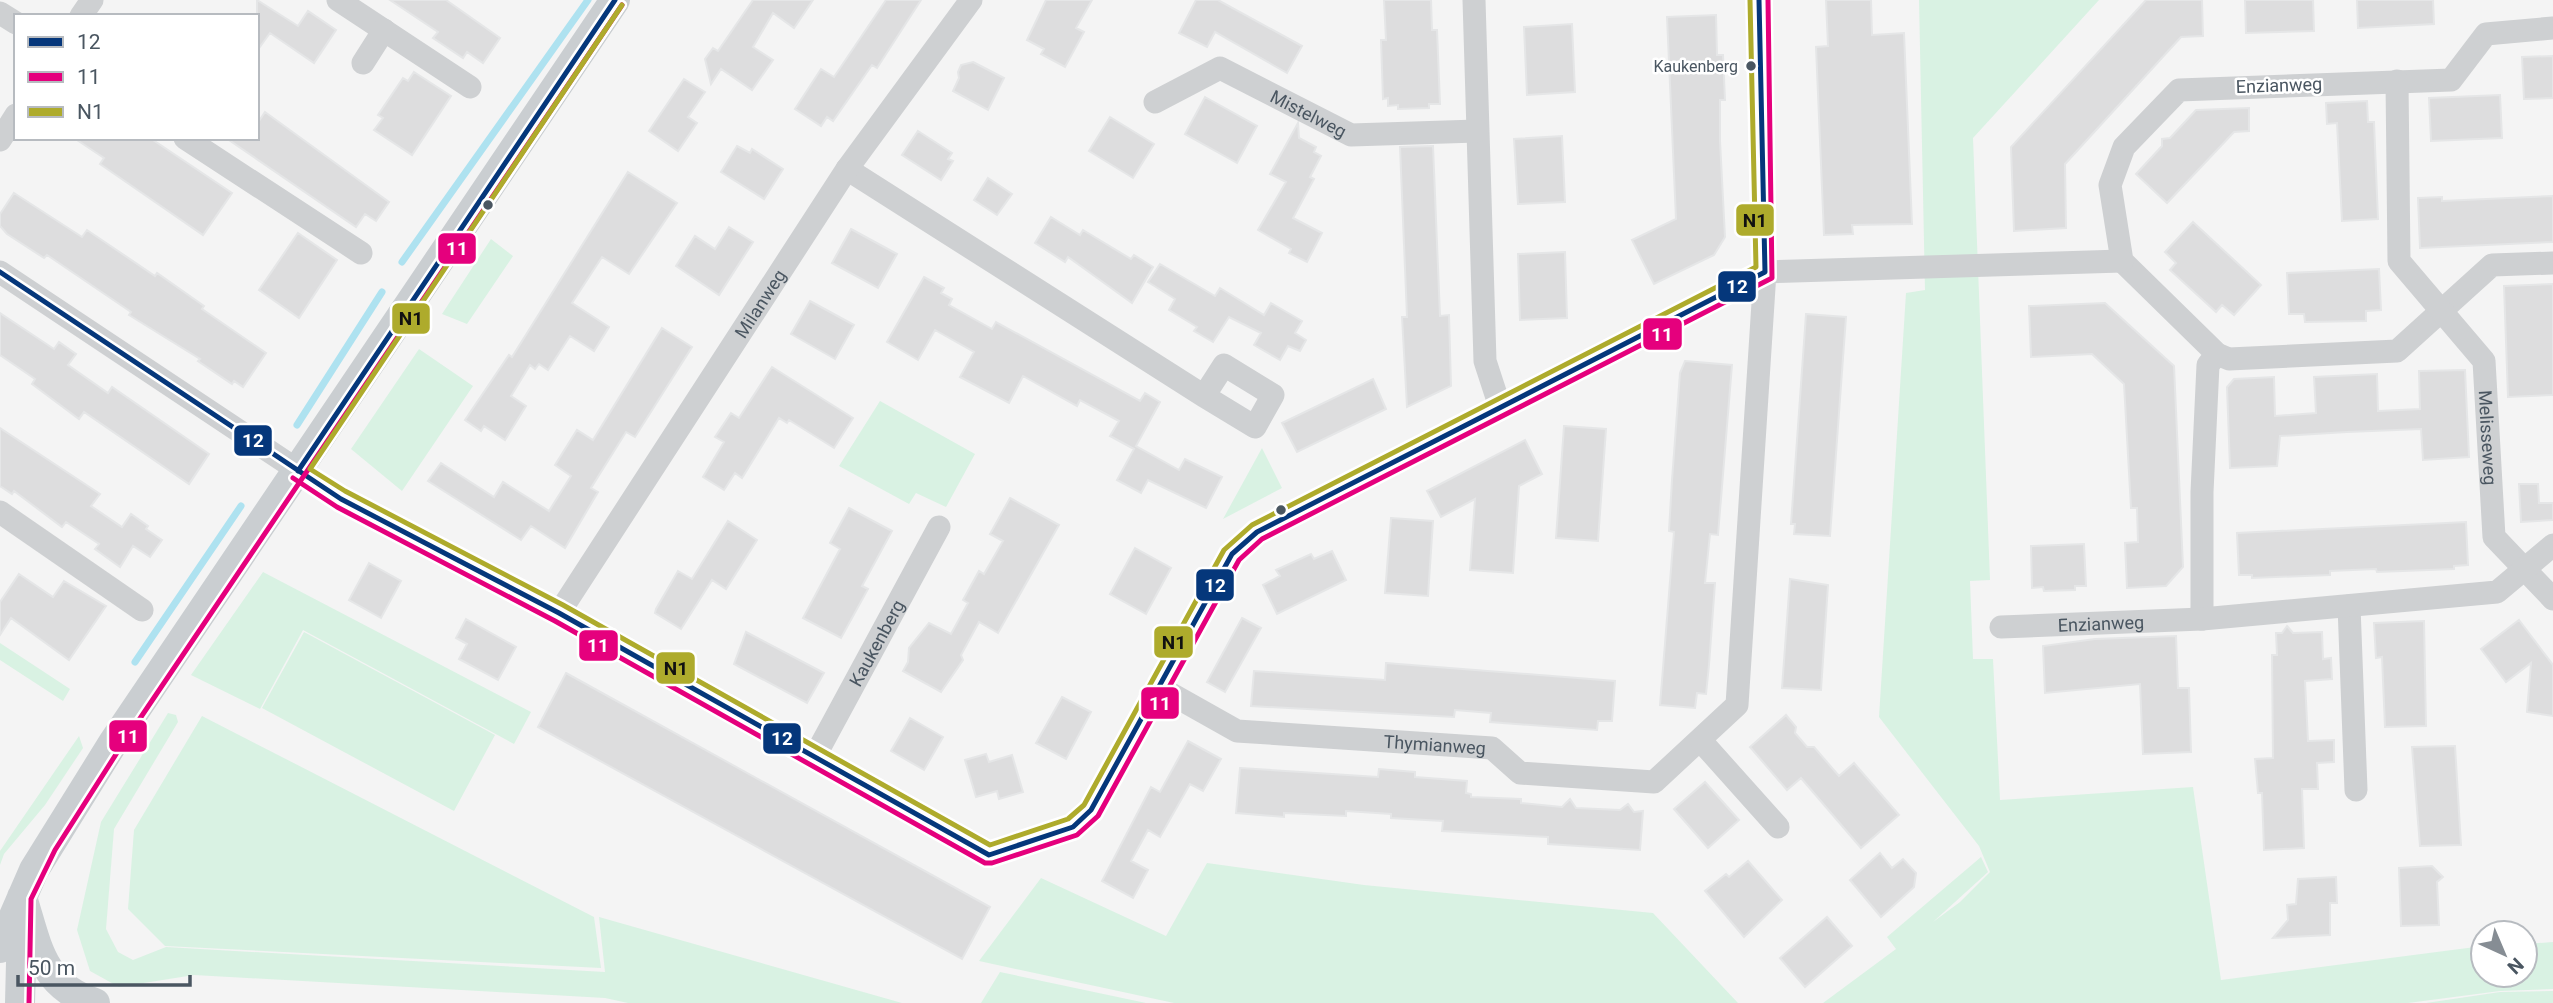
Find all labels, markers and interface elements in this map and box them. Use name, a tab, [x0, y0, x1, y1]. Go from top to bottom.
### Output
legend	[14, 14, 259, 140]
text: 12	[77, 30, 101, 54]
place label: Kaukenberg	[1653, 57, 1738, 76]
marker: Kaukenberg	[1744, 59, 1758, 73]
text: 11	[77, 65, 101, 89]
street label: Enzianweg	[2235, 73, 2323, 97]
street label: Mistelweg	[1267, 85, 1350, 141]
text: N1	[77, 100, 104, 124]
unlabelled marker	[481, 198, 495, 212]
line badge: N1	[1735, 203, 1775, 237]
text: N1	[1743, 209, 1767, 232]
line badge: 11	[437, 232, 477, 265]
text: 11	[446, 237, 468, 260]
street label: Milanweg	[730, 265, 790, 342]
line badge: 12	[1717, 270, 1757, 303]
text: 12	[1726, 275, 1748, 298]
line badge: N1	[391, 302, 431, 335]
text: N1	[399, 307, 423, 330]
line badge: 11	[1642, 317, 1683, 351]
text: 11	[1651, 323, 1673, 346]
street label: Melisseweg	[2475, 389, 2502, 486]
line badge: 12	[233, 424, 273, 457]
text: 12	[242, 429, 264, 452]
unlabelled marker	[1274, 503, 1288, 517]
line badge: 12	[1195, 568, 1235, 602]
text: 12	[1204, 574, 1226, 597]
street label: Kaukenberg	[844, 596, 908, 690]
street label: Enzianweg	[2057, 611, 2145, 635]
line badge: N1	[1153, 625, 1194, 659]
line badge: 11	[578, 629, 619, 662]
text: N1	[1162, 631, 1186, 654]
text: 11	[587, 634, 609, 657]
line badge: N1	[655, 651, 696, 685]
text: N1	[664, 657, 688, 680]
line badge: 11	[1140, 686, 1180, 720]
text: 11	[1149, 692, 1171, 715]
line badge: 11	[108, 719, 148, 753]
line badge: 12	[762, 722, 802, 755]
text: 11	[117, 725, 139, 748]
text: 12	[771, 727, 793, 750]
street label: Thymianweg	[1383, 730, 1487, 758]
north arrow	[2469, 919, 2539, 989]
scale bar	[18, 944, 189, 988]
text: N	[2503, 953, 2528, 979]
text: 50 m	[28, 956, 75, 980]

